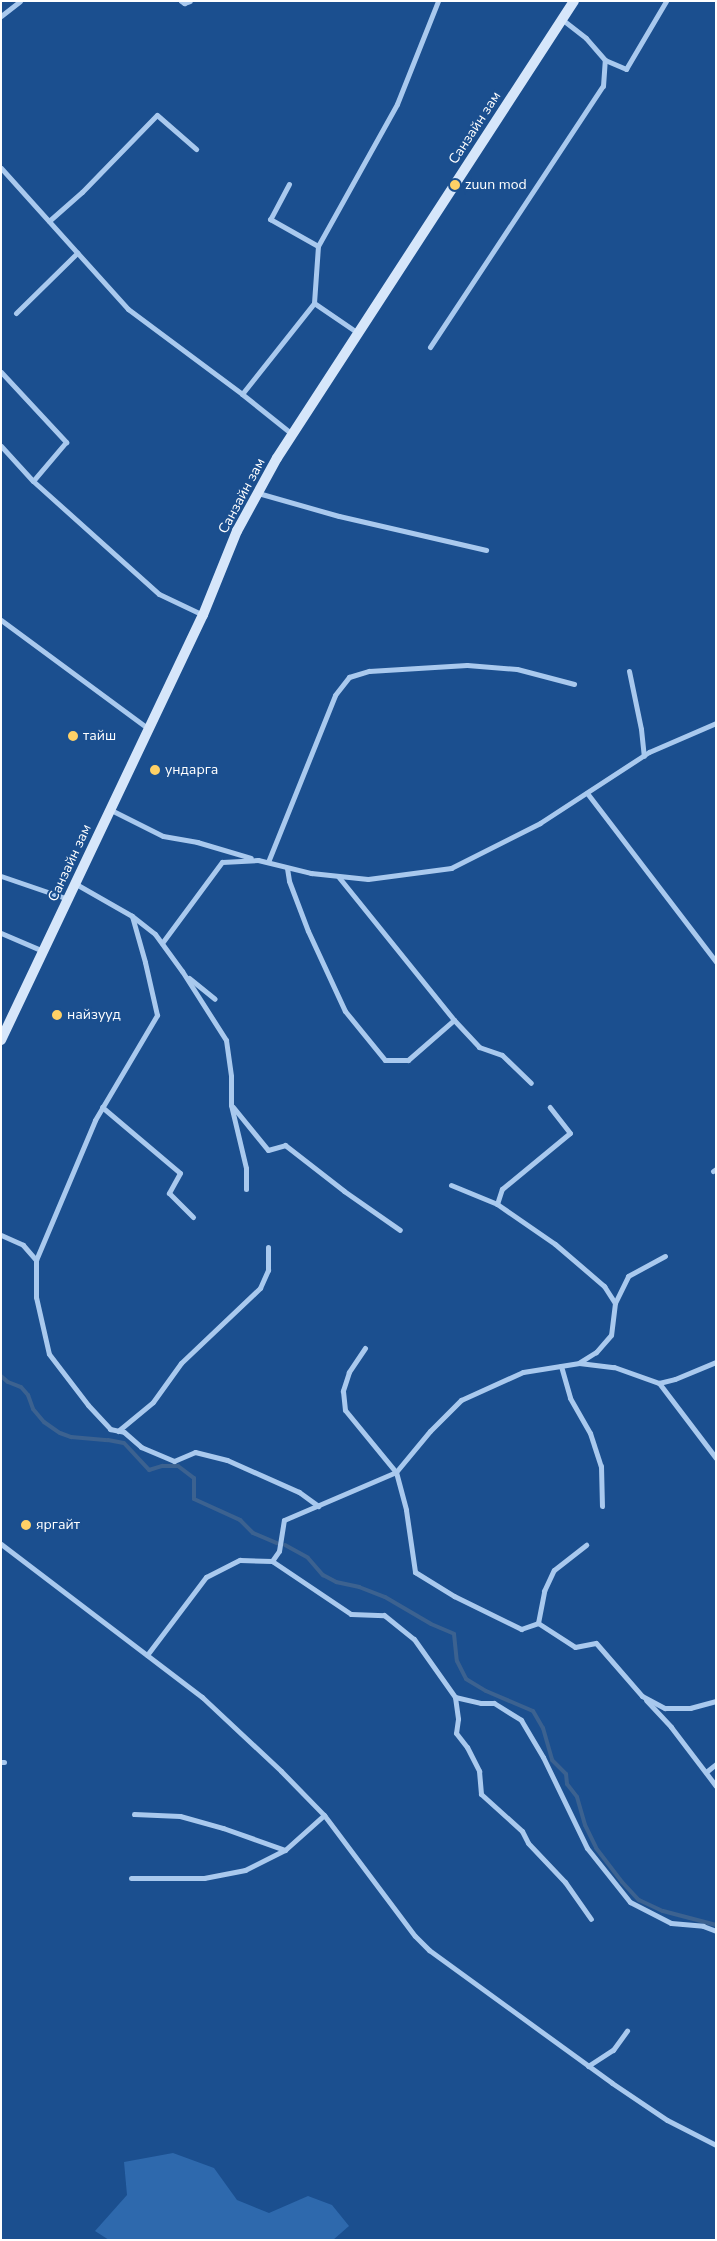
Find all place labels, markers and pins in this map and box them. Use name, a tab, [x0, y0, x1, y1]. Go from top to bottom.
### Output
place label: zuun mod	[465, 177, 527, 193]
marker: zuun mod	[449, 179, 461, 191]
place label: тайш	[83, 728, 116, 744]
marker: тайш	[67, 730, 79, 742]
place label: ундарга	[165, 762, 218, 778]
marker: ундарга	[149, 764, 161, 776]
place label: найзууд	[67, 1007, 121, 1023]
marker: найзууд	[51, 1009, 63, 1021]
place label: яргайт	[36, 1517, 80, 1533]
marker: яргайт	[20, 1519, 32, 1531]

